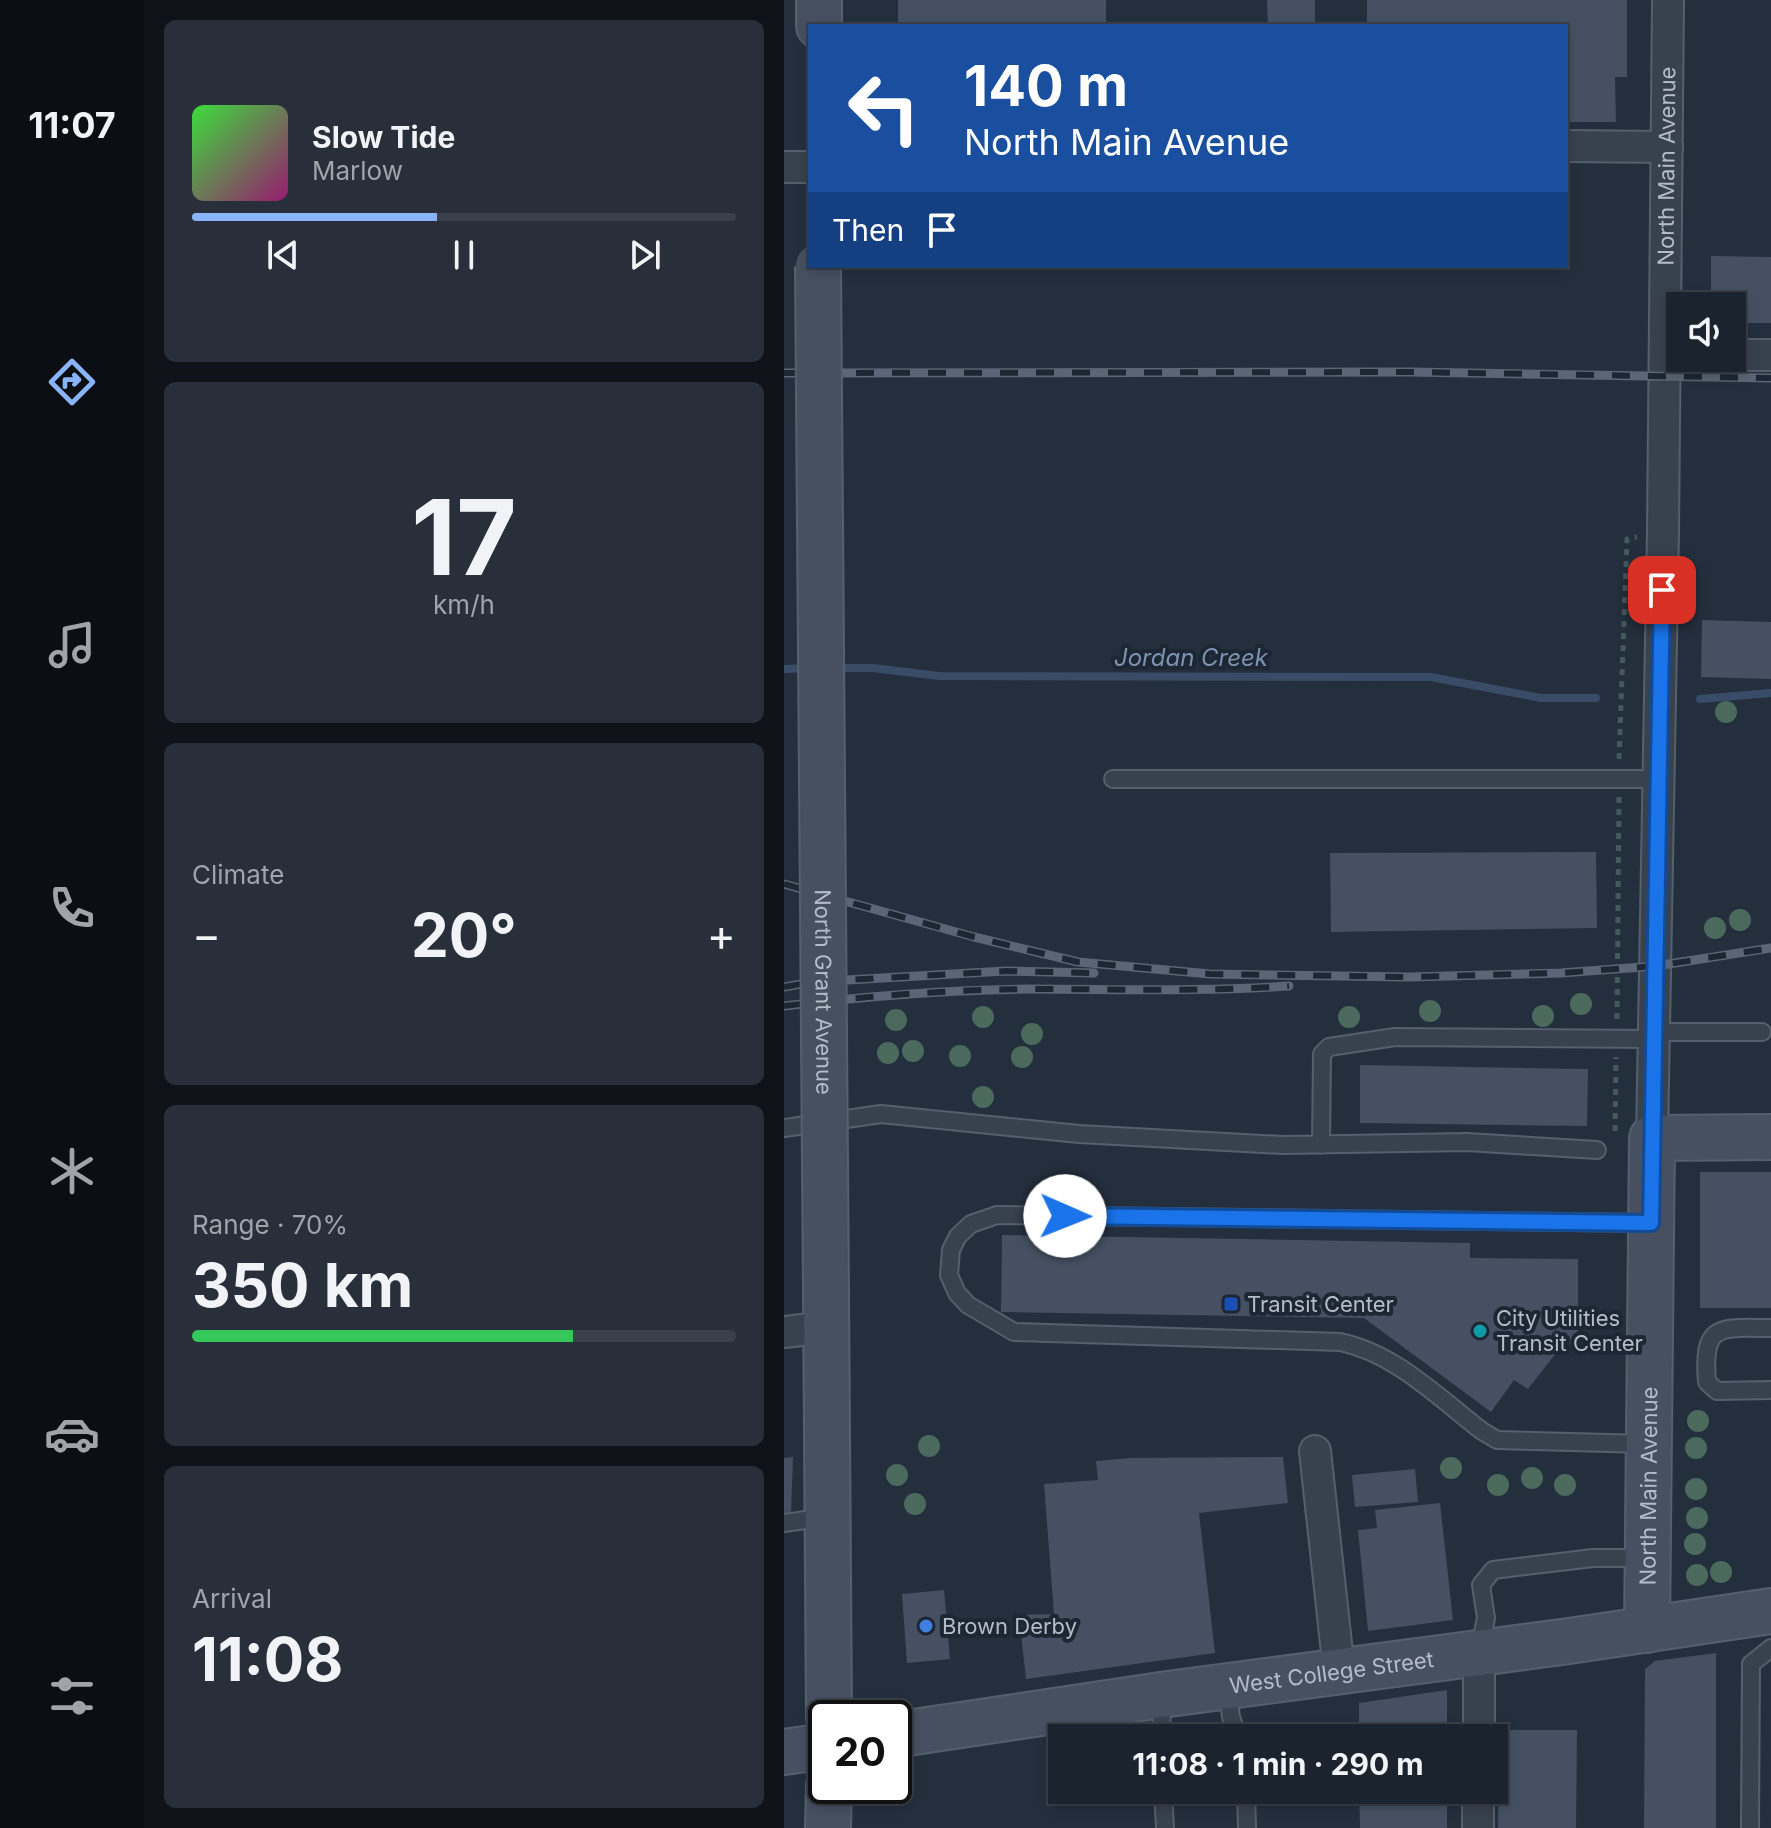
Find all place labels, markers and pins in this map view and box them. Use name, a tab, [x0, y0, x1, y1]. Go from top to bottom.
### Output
pin	[1628, 556, 1696, 624]
place label: Transit Center	[1247, 1291, 1394, 1317]
marker: Transit Center	[1222, 1295, 1240, 1313]
place label: City Utilities Transit Center	[1496, 1305, 1643, 1356]
marker: City Utilities Transit Center	[1471, 1322, 1489, 1340]
place label: Brown Derby	[942, 1613, 1077, 1639]
marker: Brown Derby	[917, 1617, 935, 1635]

